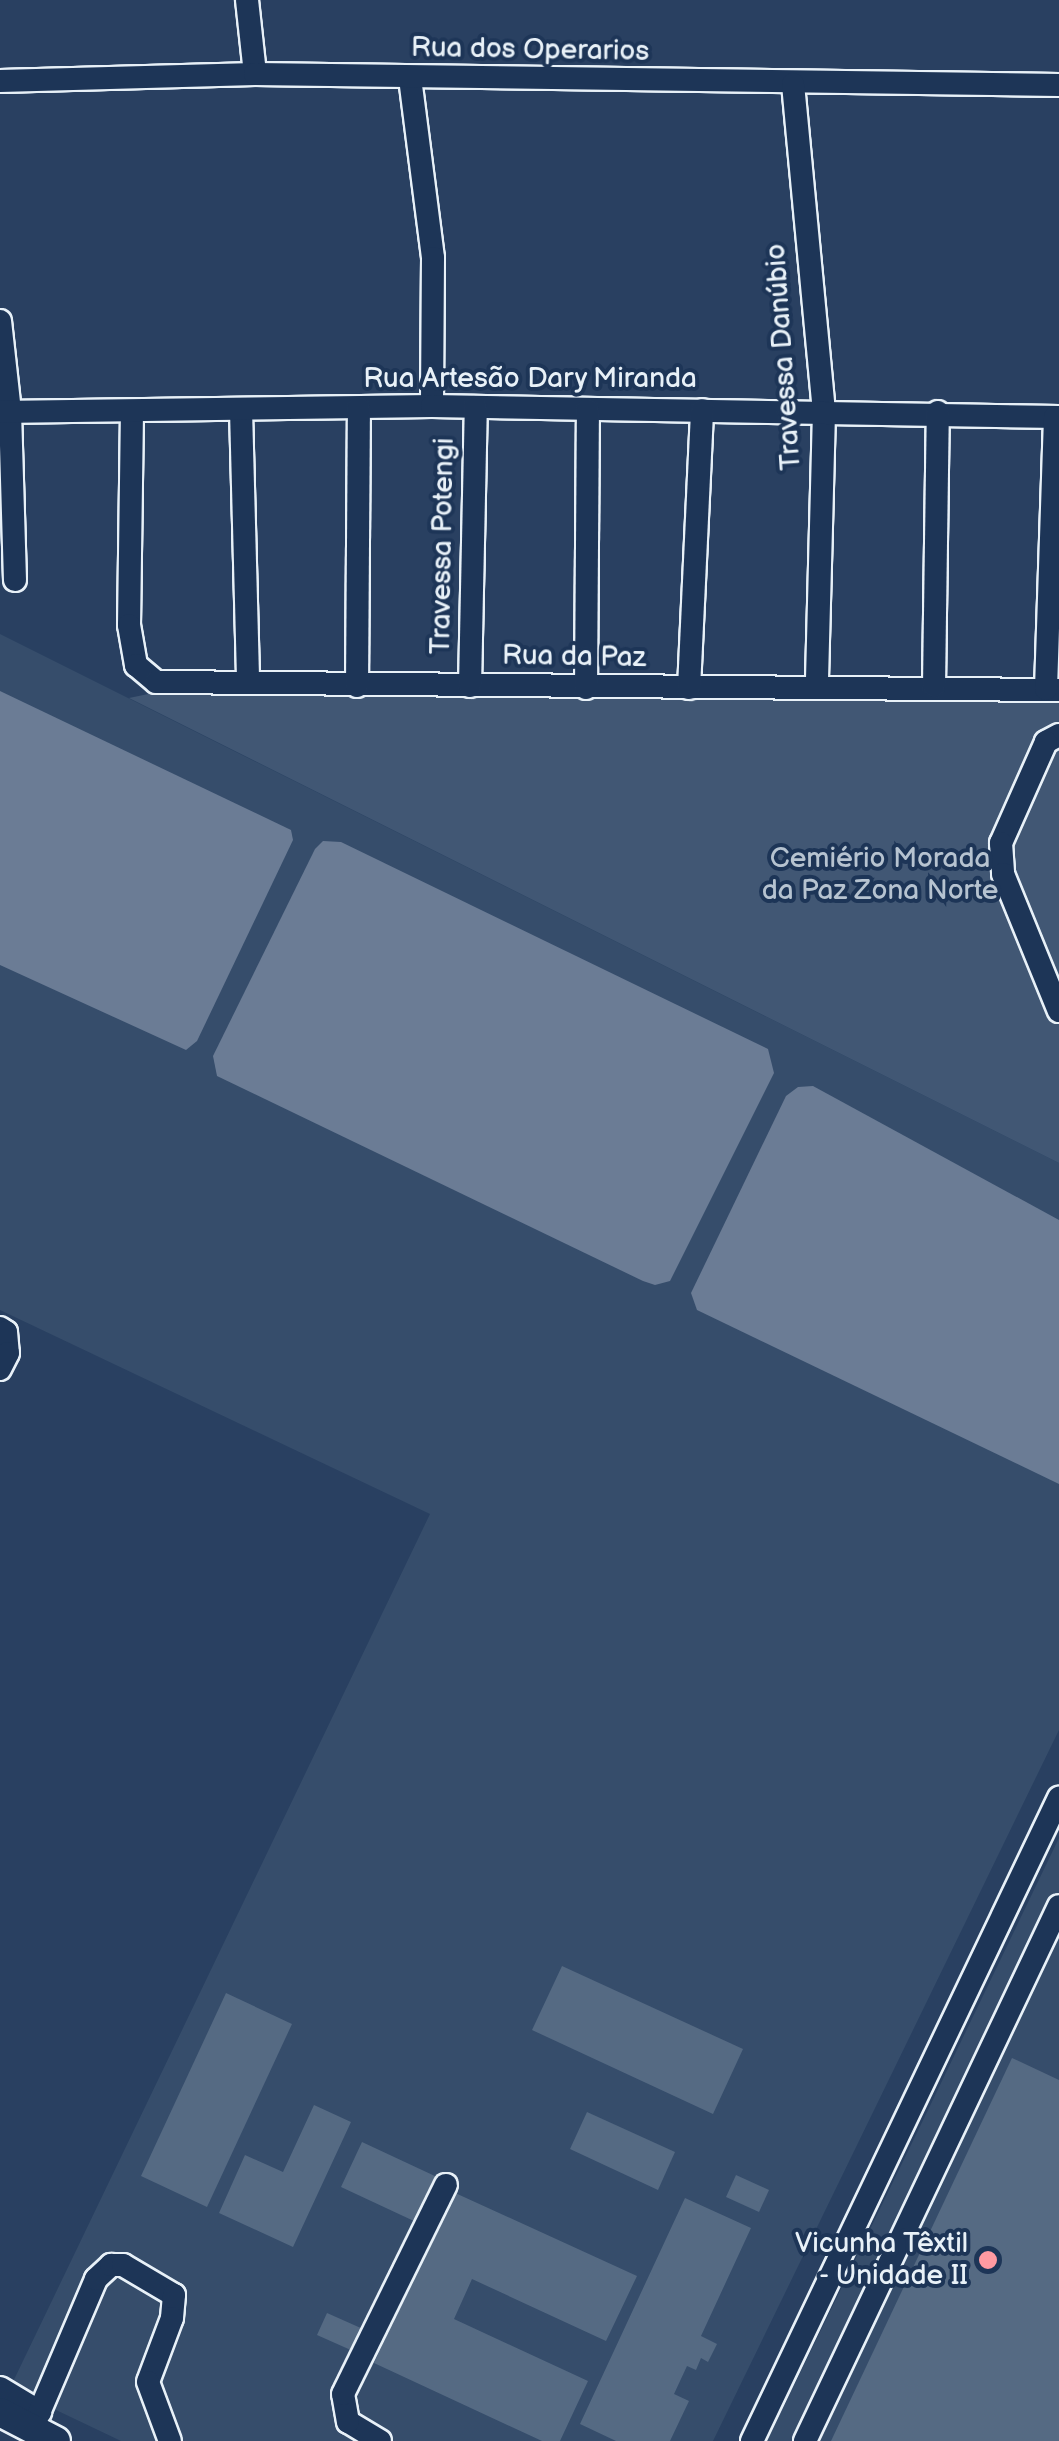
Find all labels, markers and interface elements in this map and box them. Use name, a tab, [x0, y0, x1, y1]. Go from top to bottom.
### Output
street label: Rua dos Operarios	[411, 31, 649, 69]
street label: Travessa Danúbio	[759, 243, 809, 471]
street label: Rua Artesão Dary Miranda	[362, 362, 698, 396]
street label: Travessa Potengi	[424, 437, 462, 655]
street label: Rua da Paz	[502, 639, 646, 675]
park label: Cemiério Morada da Paz Zona Norte	[762, 842, 998, 908]
place label: Vicunha Têxtil - Unidade II	[794, 2227, 968, 2293]
marker: Vicunha Têxtil - Unidade II	[977, 2249, 999, 2271]

